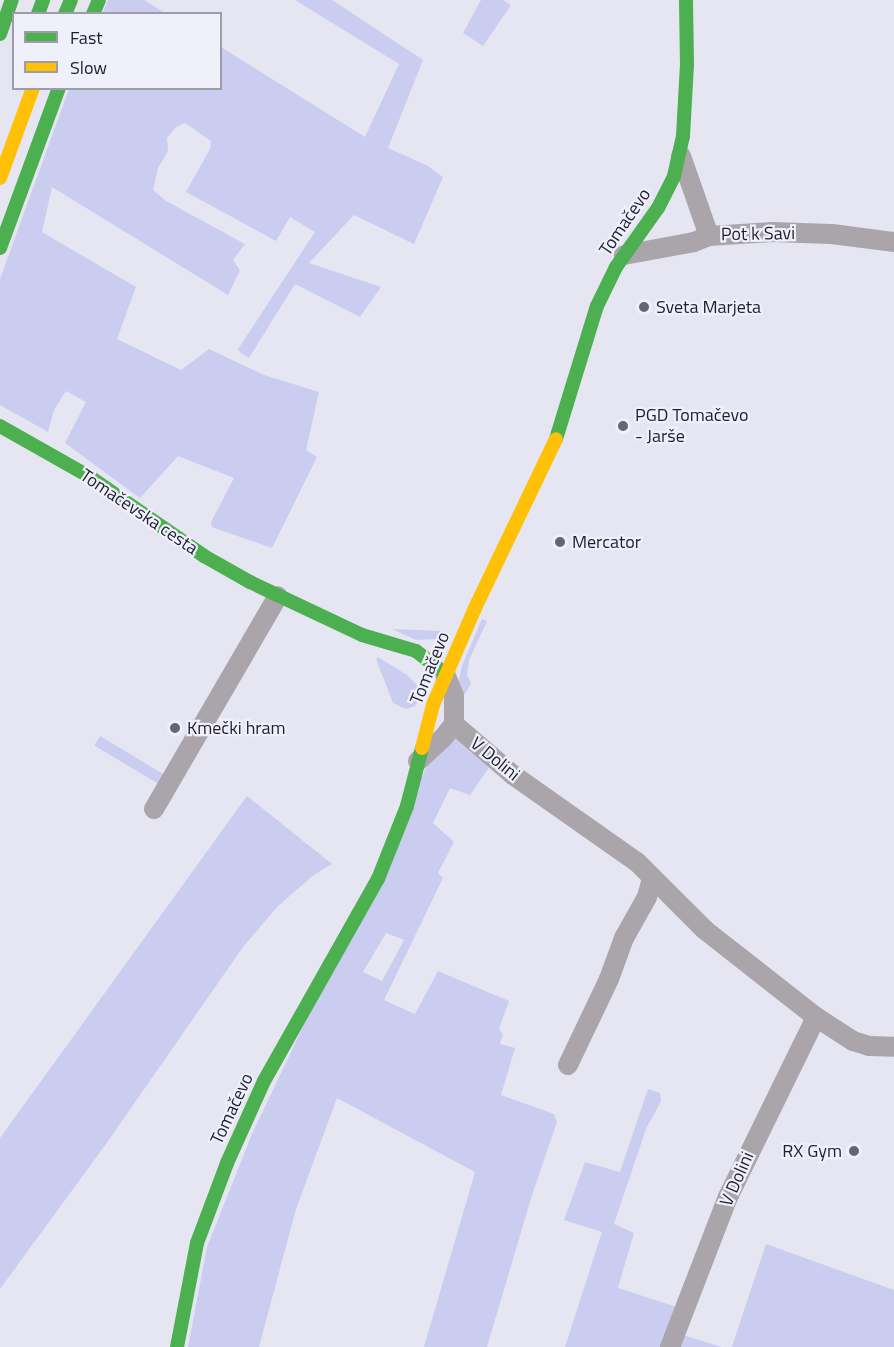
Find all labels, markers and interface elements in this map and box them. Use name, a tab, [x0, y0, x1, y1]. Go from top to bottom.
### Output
legend	[12, 12, 222, 90]
text: Fast	[70, 24, 103, 51]
text: Slow	[70, 54, 107, 81]
street label: Tomačevo	[595, 184, 655, 260]
street label: Pot k Savi	[721, 223, 795, 245]
place label: Sveta Marjeta	[656, 296, 761, 318]
marker: Sveta Marjeta	[637, 300, 651, 314]
place label: PGD Tomačevo - Jarše	[635, 405, 748, 448]
marker: PGD Tomačevo - Jarše	[616, 419, 630, 433]
street label: Tomačevska cesta	[76, 465, 202, 559]
place label: Mercator	[572, 531, 641, 553]
marker: Mercator	[553, 535, 567, 549]
street label: Tomačevo	[406, 629, 454, 707]
place label: Kmečki hram	[187, 717, 286, 739]
marker: Kmečki hram	[168, 721, 182, 735]
street label: V Dolini	[466, 733, 524, 785]
street label: Tomačevo	[206, 1070, 258, 1148]
place label: RX Gym	[782, 1140, 842, 1162]
marker: RX Gym	[847, 1144, 861, 1158]
street label: V Dolini	[715, 1148, 759, 1210]

